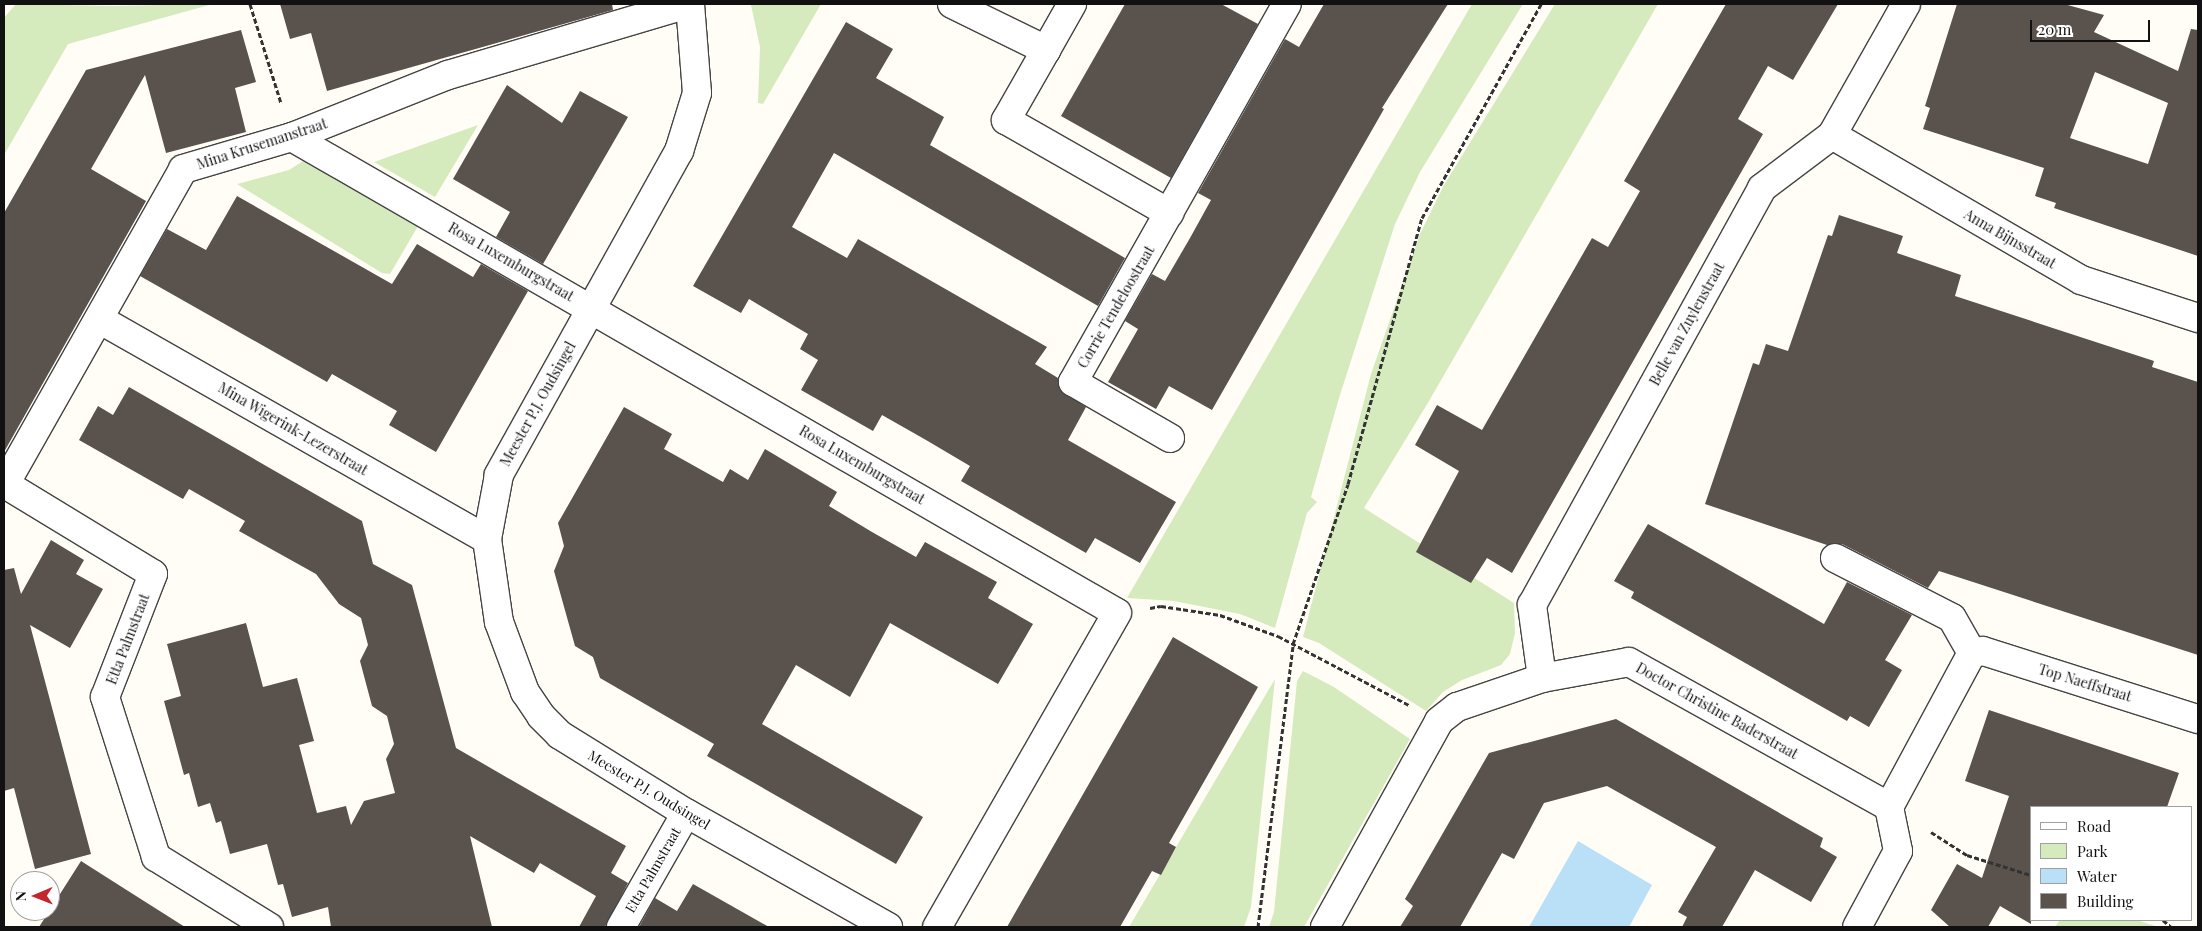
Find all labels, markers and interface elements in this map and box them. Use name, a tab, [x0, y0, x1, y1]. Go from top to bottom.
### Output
scale bar	[2032, 10, 2152, 42]
text: 20 m	[2038, 19, 2071, 39]
street label: Mina Krusemanstraat	[195, 115, 329, 173]
street label: Anna Bijnsstraat	[1961, 206, 2059, 272]
street label: Rosa Luxemburgstraat	[445, 219, 577, 305]
street label: Corrie Tendeloostraat	[1074, 243, 1158, 371]
street label: Belle van Zuylenstraat	[1646, 259, 1728, 389]
street label: Meester P.J. Oudsingel	[497, 339, 579, 469]
street label: Mina Wigerink-Lezerstraat	[215, 379, 371, 479]
street label: Rosa Luxemburgstraat	[796, 422, 928, 508]
street label: Etta Palmstraat	[103, 591, 153, 687]
street label: Doctor Christine Baderstraat	[1633, 659, 1801, 763]
street label: Top Naeffstraat	[2036, 661, 2134, 705]
street label: Meester P.J. Oudsingel	[585, 747, 713, 833]
legend	[2030, 806, 2192, 921]
text: Road	[2077, 816, 2111, 836]
street label: Etta Palmstraat	[622, 824, 684, 916]
text: Park	[2077, 841, 2108, 861]
text: Water	[2077, 866, 2117, 886]
north arrow	[10, 871, 60, 921]
text: N	[11, 891, 30, 901]
text: Building	[2077, 891, 2133, 911]

